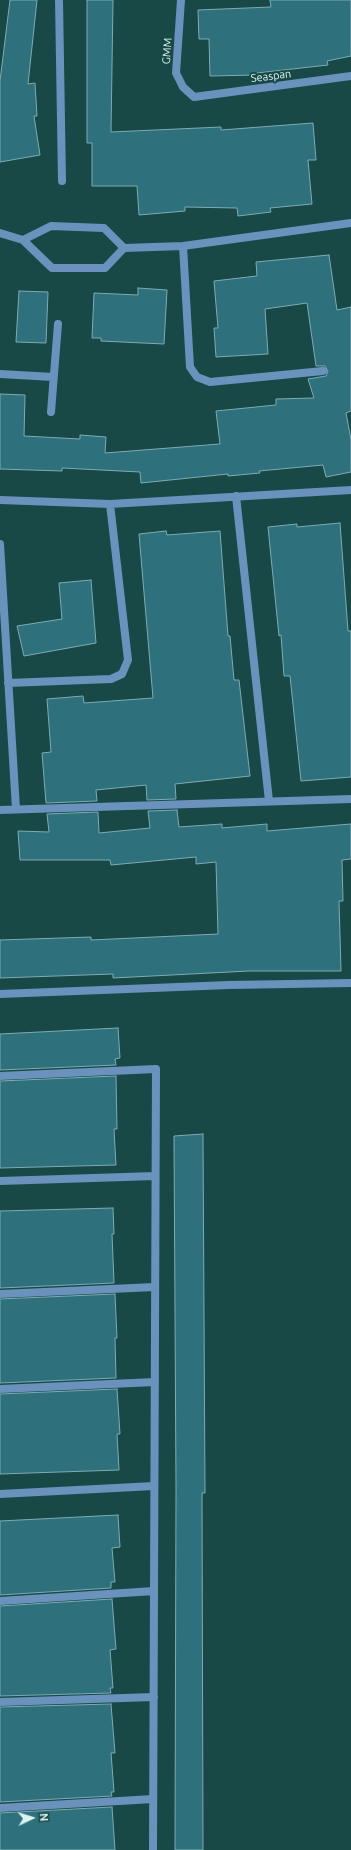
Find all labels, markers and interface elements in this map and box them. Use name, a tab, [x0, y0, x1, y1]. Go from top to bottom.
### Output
street label: GMM	[159, 37, 175, 65]
street label: Seaspan	[250, 67, 292, 85]
north arrow	[12, 1798, 52, 1838]
text: N	[38, 1813, 50, 1822]

